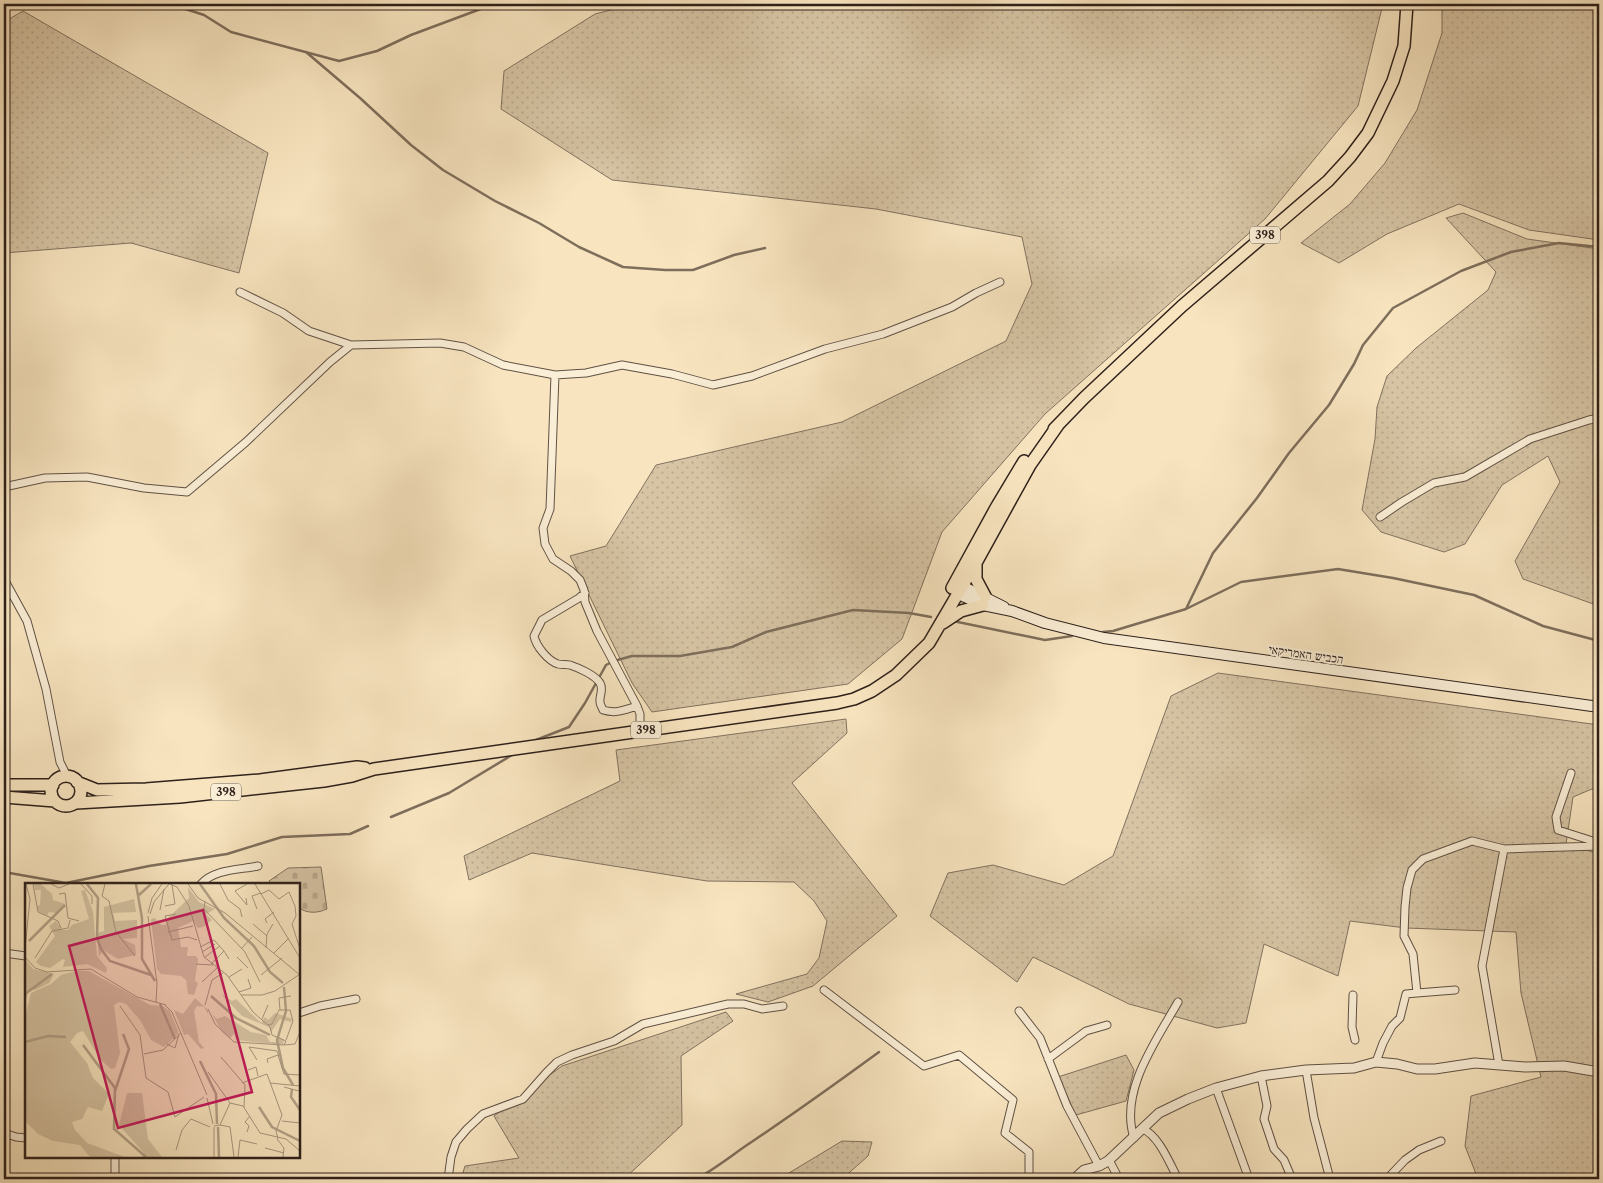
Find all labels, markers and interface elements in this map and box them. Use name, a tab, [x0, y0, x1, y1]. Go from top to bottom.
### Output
road number: 398	[1250, 226, 1280, 244]
street label: הכביש האמריקאי	[1268, 641, 1344, 667]
road number: 398	[631, 722, 661, 738]
road number: 398	[211, 784, 241, 800]
inset map	[25, 883, 300, 1158]

